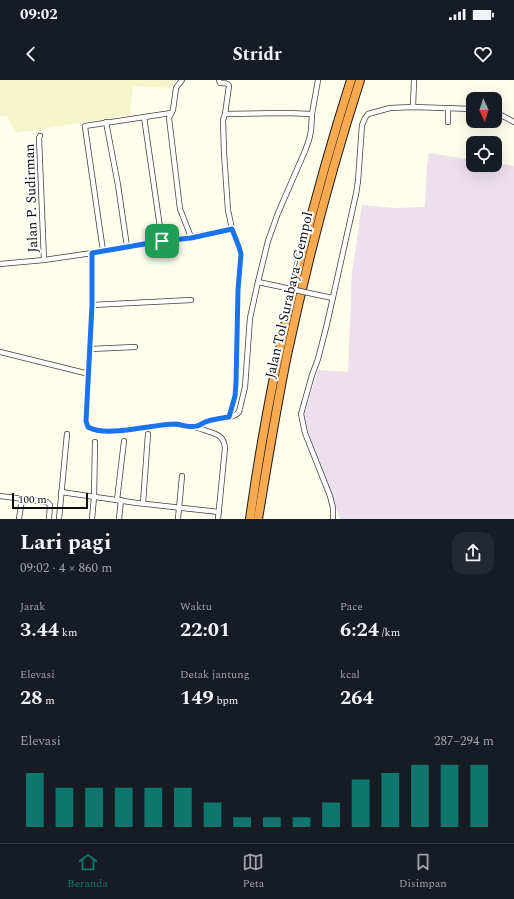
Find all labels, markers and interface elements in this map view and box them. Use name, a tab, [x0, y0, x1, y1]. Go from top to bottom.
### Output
text: 09:02	[20, 3, 58, 26]
text: Stridr	[232, 41, 282, 68]
icon: back	[20, 43, 42, 65]
icon: heart	[472, 43, 494, 65]
north arrow	[466, 92, 502, 128]
map controls	[466, 92, 502, 172]
button: locate	[466, 136, 502, 172]
street label: Jalan P. Sudirman	[19, 143, 43, 253]
street label: Jalan Tol Surabaya–Gempol	[260, 210, 318, 380]
pin	[145, 224, 179, 258]
icon: arrive	[151, 230, 173, 252]
scale bar	[12, 491, 88, 510]
text: 100 m	[18, 491, 47, 508]
text: Lari pagi	[20, 526, 111, 559]
button: share	[452, 532, 494, 574]
text: 09:02 · 4 × 860 m	[20, 558, 112, 578]
text: Jarak	[20, 598, 45, 615]
text: Waktu	[180, 598, 212, 615]
text: Pace	[340, 598, 363, 615]
text: 3.44	[20, 615, 59, 645]
text: 22:01	[180, 615, 230, 645]
text: 6:24	[340, 615, 379, 645]
text: km	[59, 624, 77, 641]
text: /km	[379, 624, 400, 641]
text: Elevasi	[20, 666, 55, 683]
text: Detak jantung	[180, 666, 250, 683]
text: kcal	[340, 666, 360, 683]
text: 28	[20, 683, 42, 713]
text: 149	[180, 683, 214, 713]
text: 264	[340, 683, 374, 713]
text: m	[42, 692, 55, 709]
text: bpm	[214, 692, 238, 709]
text: Elevasi	[20, 731, 61, 751]
text: 287–294 m	[434, 731, 494, 751]
tab: Beranda	[67, 851, 108, 892]
tab: Peta	[242, 851, 264, 892]
tab: Disimpan	[399, 851, 447, 892]

